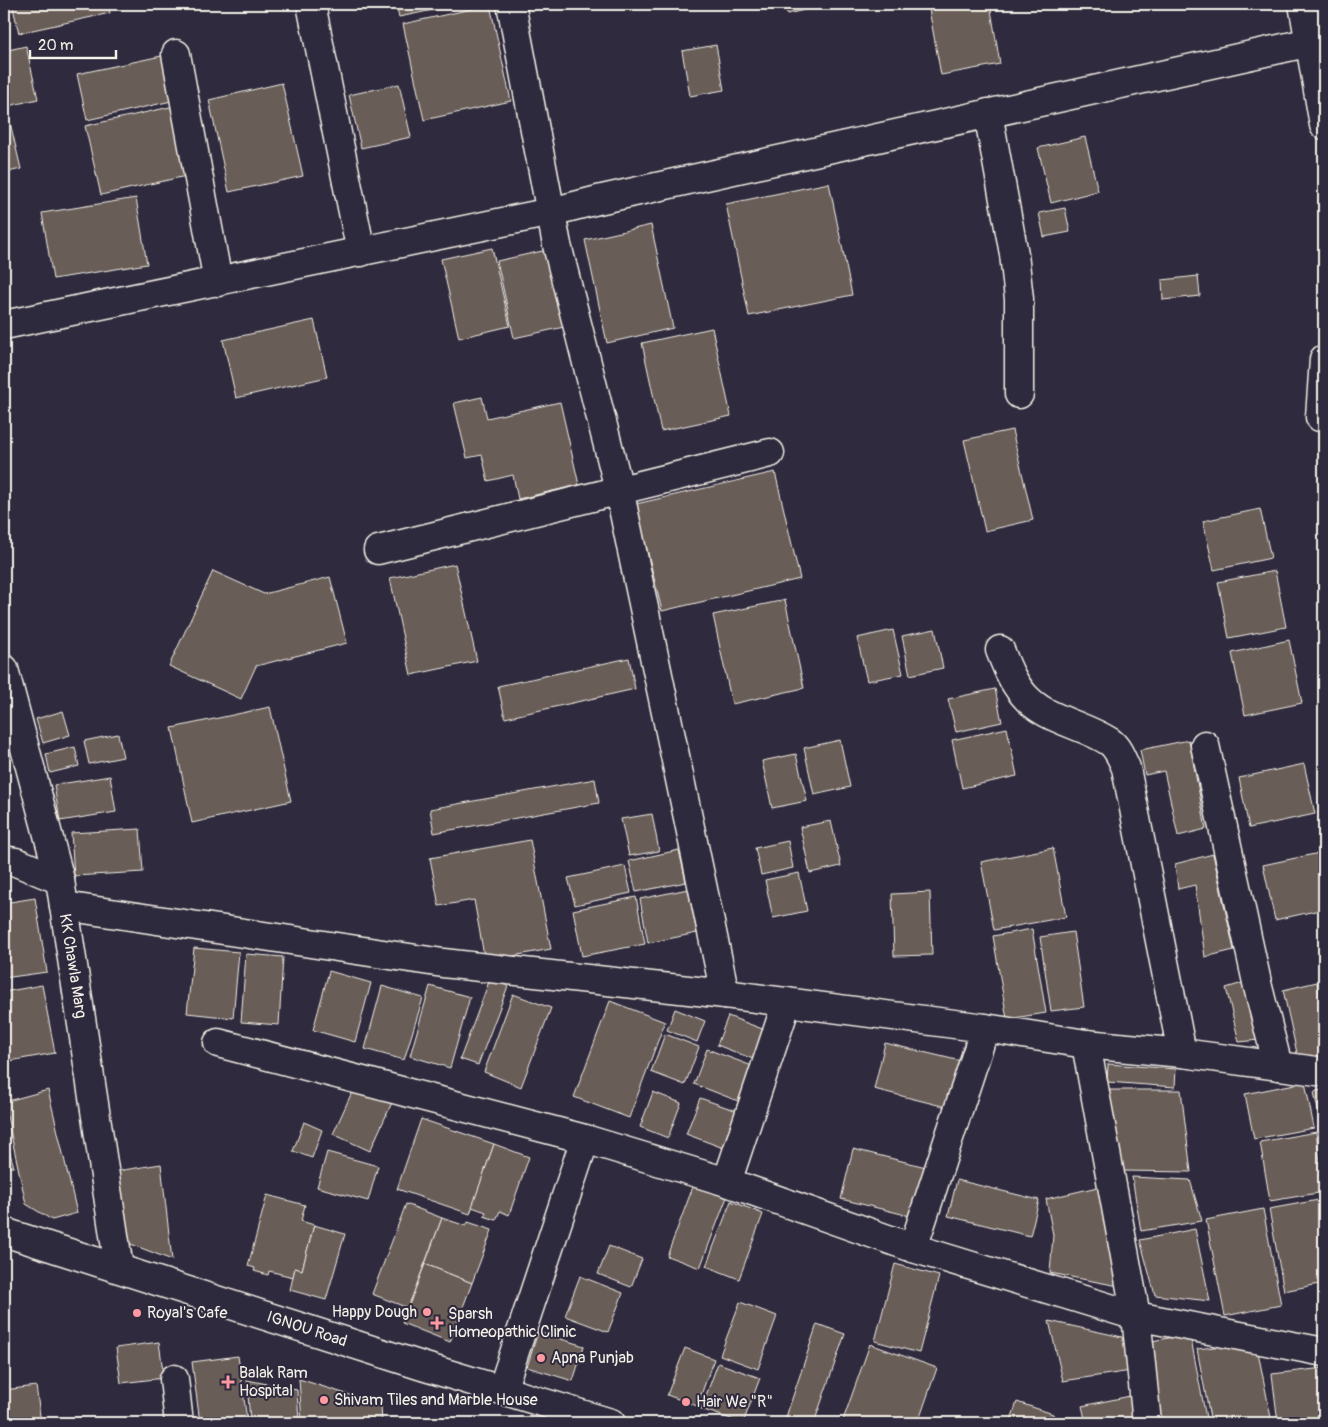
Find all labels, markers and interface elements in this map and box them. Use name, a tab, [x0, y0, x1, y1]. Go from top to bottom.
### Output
scale bar	[30, 28, 116, 60]
text: 20 m	[38, 36, 73, 55]
street label: KK Chawla Marg	[55, 912, 91, 1020]
place label: Happy Dough	[332, 1302, 417, 1322]
place label: Royal's Cafe	[147, 1303, 228, 1323]
place label: Sparsh Homeopathic Clinic	[448, 1304, 577, 1342]
marker: Happy Dough	[421, 1306, 433, 1318]
marker: Royal's Cafe	[131, 1307, 143, 1319]
street label: IGNOU Road	[264, 1307, 350, 1351]
marker: Sparsh Homeopathic Clinic	[430, 1316, 444, 1330]
place label: Apna Punjab	[551, 1348, 634, 1368]
marker: Apna Punjab	[535, 1352, 547, 1364]
place label: Balak Ram Hospital	[239, 1363, 308, 1401]
marker: Balak Ram Hospital	[221, 1375, 235, 1389]
place label: Shivam Tiles and Marble House	[334, 1390, 538, 1410]
place label: Hair We "R"	[696, 1392, 773, 1412]
marker: Shivam Tiles and Marble House	[318, 1394, 330, 1406]
marker: Hair We "R"	[680, 1396, 692, 1408]

